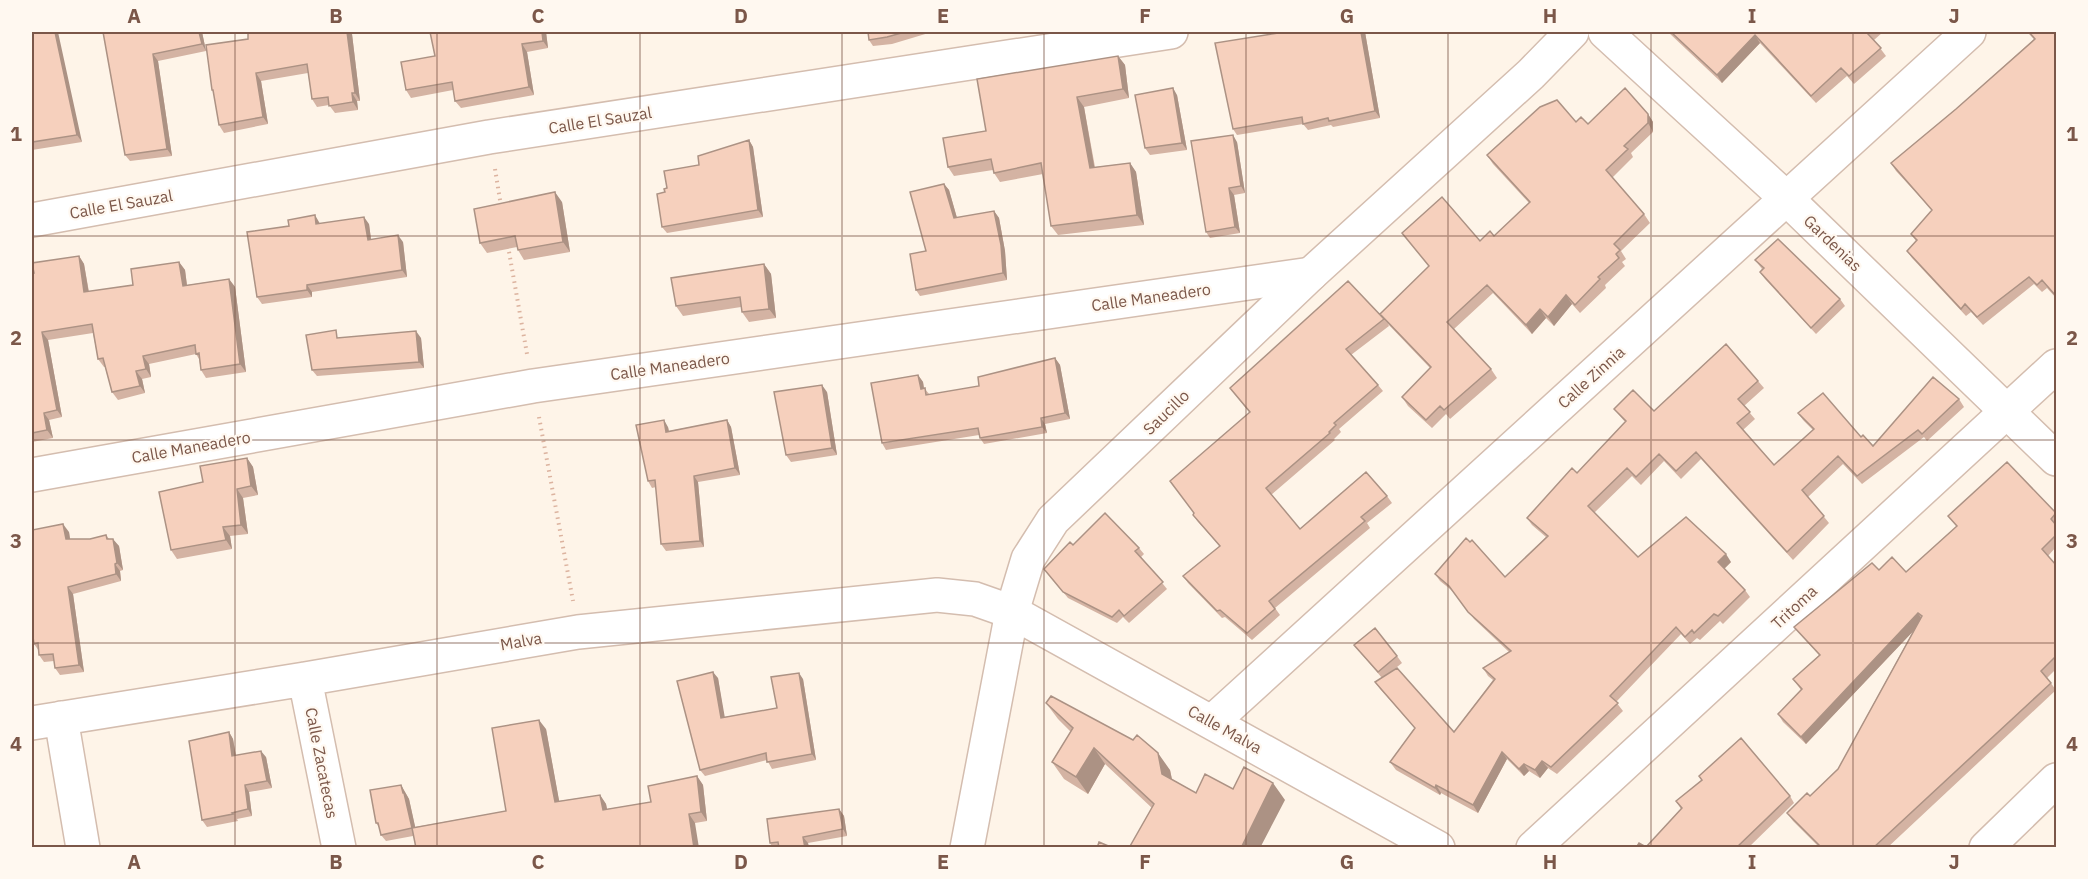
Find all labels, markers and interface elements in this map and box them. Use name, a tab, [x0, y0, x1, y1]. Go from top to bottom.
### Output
text: A	[127, 2, 141, 29]
text: B	[329, 2, 343, 29]
text: C	[531, 2, 545, 29]
text: D	[734, 2, 748, 29]
text: E	[937, 2, 949, 29]
text: F	[1139, 2, 1151, 29]
text: G	[1340, 2, 1354, 29]
text: H	[1543, 2, 1557, 29]
text: I	[1748, 2, 1756, 29]
text: J	[1948, 2, 1960, 29]
street label: Calle El Sauzal	[547, 102, 653, 138]
text: 1	[10, 120, 22, 147]
text: 1	[2066, 120, 2078, 147]
street label: Calle El Sauzal	[68, 185, 174, 223]
street label: Gardenias	[1800, 210, 1866, 276]
street label: Calle Maneadero	[1090, 279, 1212, 315]
text: 2	[10, 324, 22, 351]
text: 2	[2066, 324, 2078, 351]
street label: Calle Zinnia	[1553, 341, 1629, 412]
street label: Calle Maneadero	[609, 348, 731, 384]
street label: Saucillo	[1139, 385, 1193, 439]
street label: Calle Maneadero	[130, 427, 252, 467]
text: 3	[10, 527, 22, 554]
text: 3	[2066, 527, 2078, 554]
street label: Tritoma	[1767, 581, 1821, 633]
street label: Malva	[499, 627, 544, 654]
street label: Calle Malva	[1184, 700, 1266, 758]
street label: Calle Zacatecas	[301, 706, 343, 820]
text: 4	[10, 730, 22, 757]
text: 4	[2066, 730, 2078, 757]
text: A	[127, 848, 141, 875]
text: B	[329, 848, 343, 875]
text: C	[531, 848, 545, 875]
text: D	[734, 848, 748, 875]
text: E	[937, 848, 949, 875]
text: F	[1139, 848, 1151, 875]
text: G	[1340, 848, 1354, 875]
text: H	[1543, 848, 1557, 875]
text: I	[1748, 848, 1756, 875]
text: J	[1948, 848, 1960, 875]

